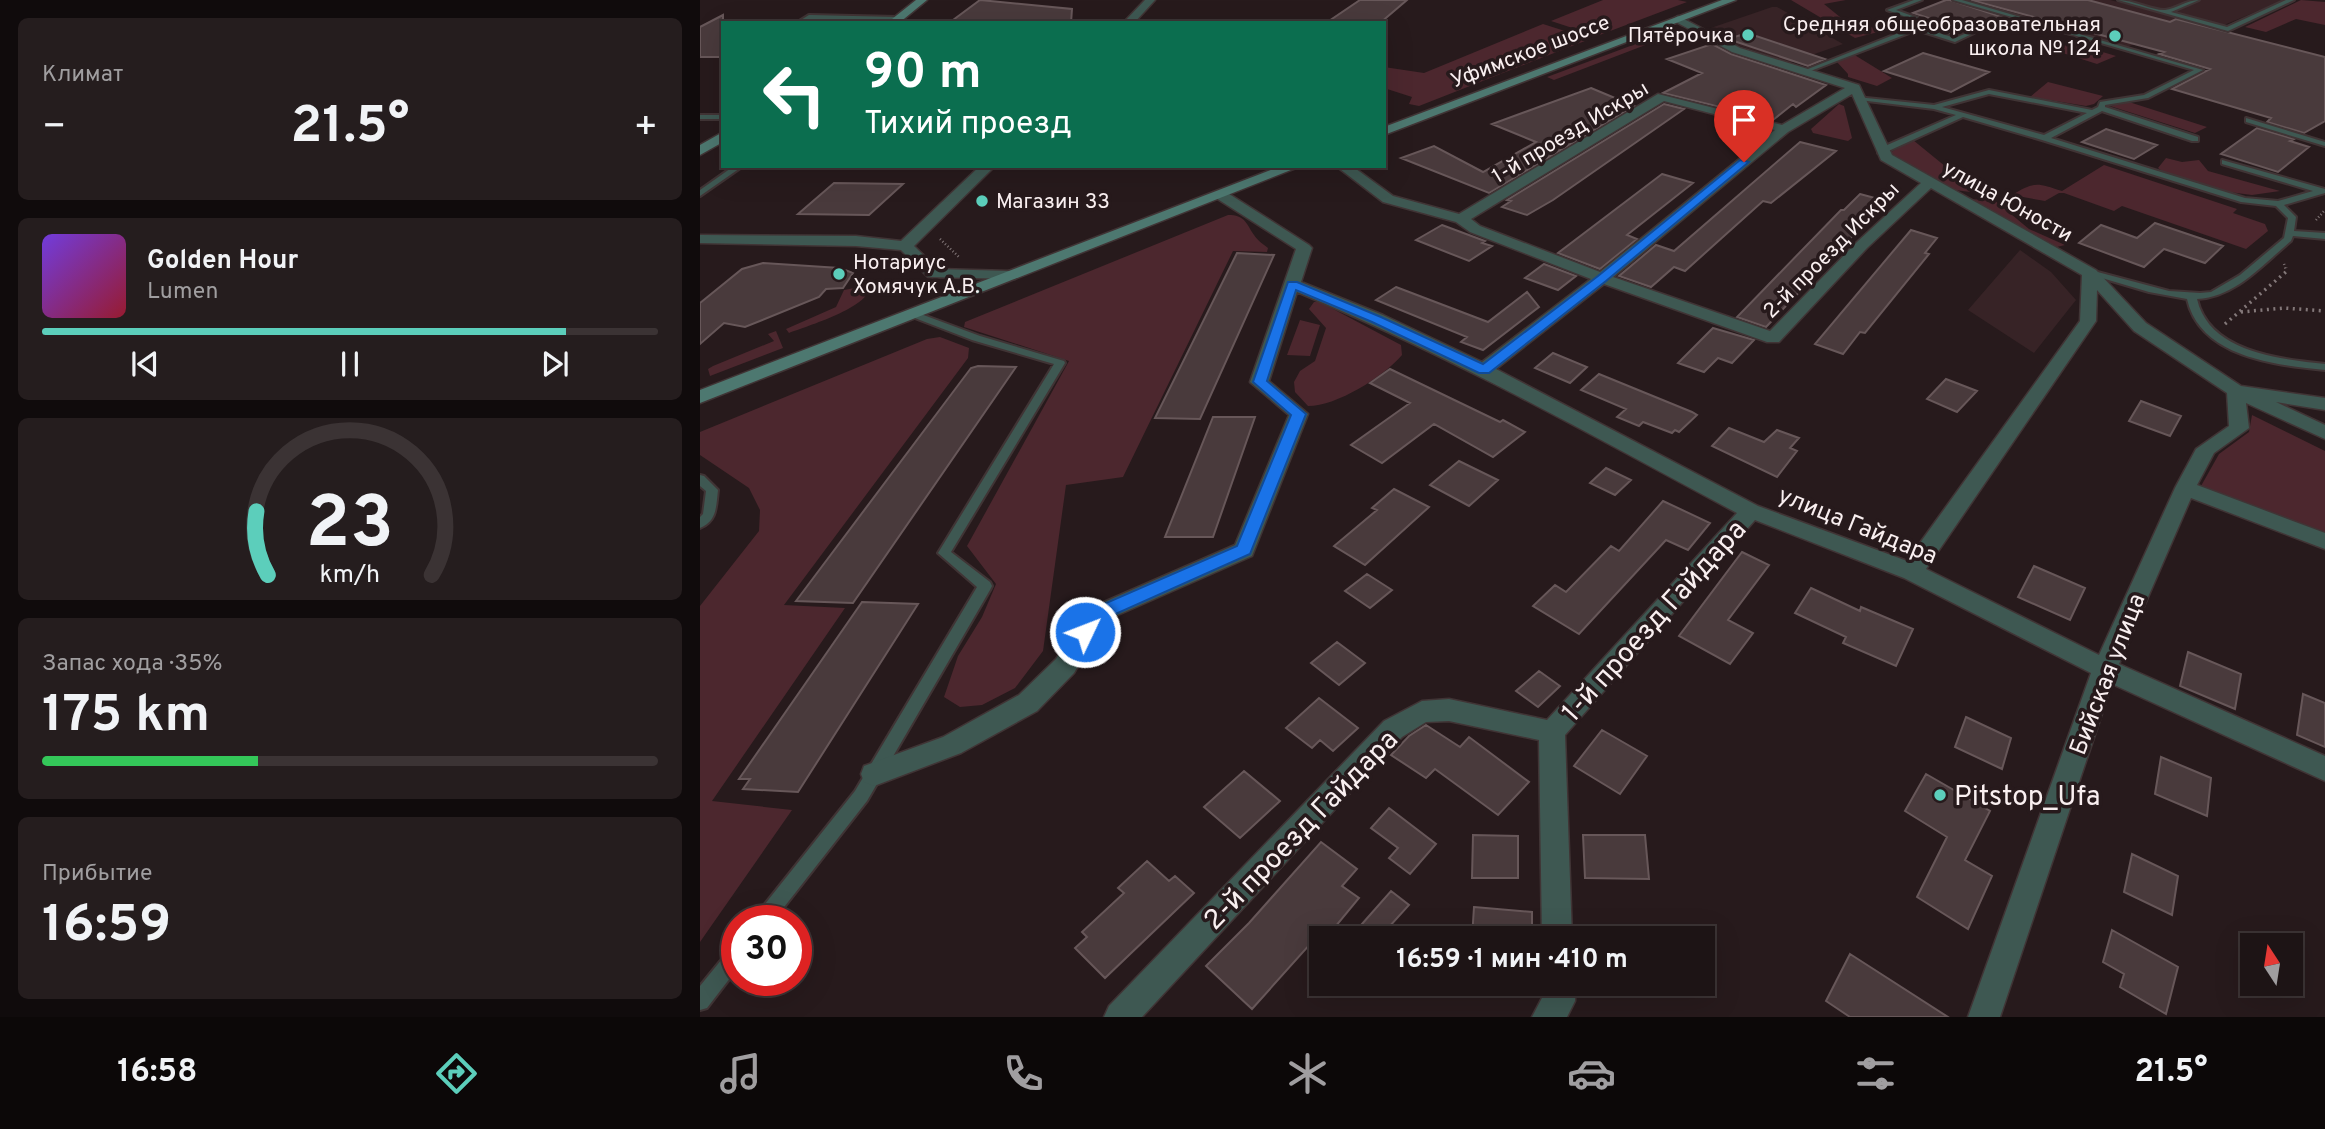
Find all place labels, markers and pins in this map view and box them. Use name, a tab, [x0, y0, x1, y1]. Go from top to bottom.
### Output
place label: Средняя общеобразовательная школа № 124	[1783, 12, 2101, 63]
place label: Пятёрочка	[1628, 23, 1734, 50]
marker: Пятёрочка	[1740, 27, 1756, 43]
marker: Средняя общеобразовательная школа № 124	[2107, 28, 2123, 44]
pin	[1714, 90, 1774, 162]
place label: Магазин 33	[996, 189, 1110, 216]
marker: Магазин 33	[974, 193, 990, 209]
place label: Нотариус Хомячук А.В.	[853, 250, 980, 301]
marker: Нотариус Хомячук А.В.	[831, 266, 847, 282]
place label: Pitstop_Ufa	[1954, 780, 2101, 816]
marker: Pitstop_Ufa	[1932, 787, 1948, 803]

